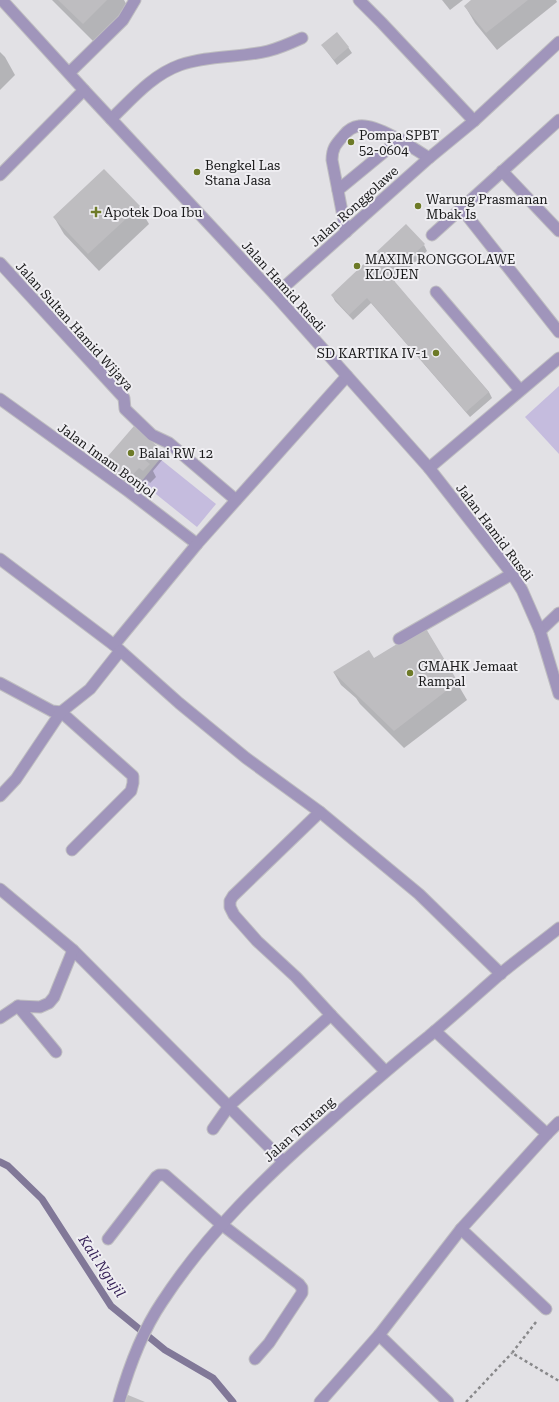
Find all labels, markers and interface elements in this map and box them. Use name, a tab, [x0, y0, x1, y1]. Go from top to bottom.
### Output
place label: Pompa SPBT 52-0604	[359, 128, 440, 158]
marker: Pompa SPBT 52-0604	[346, 137, 356, 147]
place label: Bengkel Las Stana Jasa	[205, 158, 280, 188]
street label: Jalan Ronggolawe	[307, 163, 401, 250]
marker: Bengkel Las Stana Jasa	[192, 167, 202, 177]
place label: Warung Prasmanan Mbak Is	[426, 192, 548, 222]
marker: Warung Prasmanan Mbak Is	[413, 201, 423, 211]
place label: Apotek Doa Ibu	[104, 205, 202, 220]
marker: Apotek Doa Ibu	[91, 207, 101, 217]
street label: Jalan Hamid Rusdi	[239, 238, 329, 335]
place label: MAXIM RONGGOLAWE KLOJEN	[365, 252, 515, 282]
street label: Jalan Sultan Hamid Wijaya	[13, 259, 136, 394]
marker: MAXIM RONGGOLAWE KLOJEN	[352, 261, 362, 271]
place label: SD KARTIKA IV-1	[317, 346, 428, 361]
marker: SD KARTIKA IV-1	[431, 348, 441, 358]
street label: Jalan Imam Bonjol	[55, 420, 158, 501]
place label: Balai RW 12	[139, 446, 213, 461]
marker: Balai RW 12	[126, 448, 136, 458]
street label: Jalan Hamid Rusdi	[453, 481, 536, 584]
place label: GMAHK Jemaat Rampal	[418, 659, 518, 689]
marker: GMAHK Jemaat Rampal	[405, 668, 415, 678]
street label: Jalan Tuntang	[261, 1093, 338, 1165]
water label: Kali Ngujil	[75, 1231, 129, 1300]

